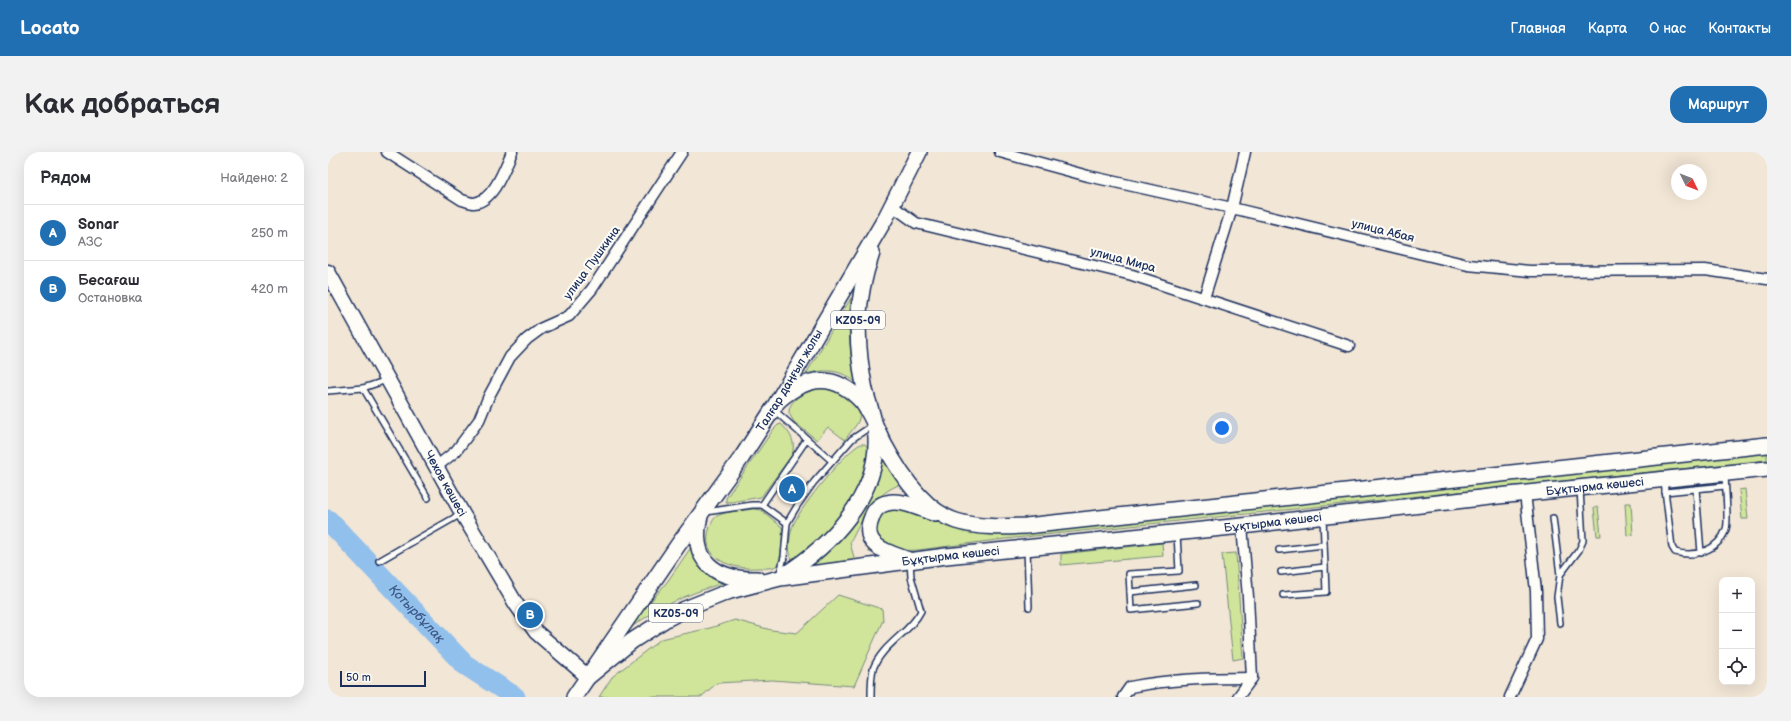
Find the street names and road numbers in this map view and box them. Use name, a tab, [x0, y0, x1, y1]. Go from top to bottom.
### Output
street label: улица Абая	[1350, 216, 1416, 246]
street label: улица Пушкина	[560, 223, 624, 303]
street label: улица Мира	[1089, 244, 1157, 276]
road number: KZ05-09	[831, 311, 885, 329]
street label: Талғар даңғыл жолы	[753, 327, 826, 434]
street label: Чехов көшесі	[421, 448, 470, 519]
street label: Бұқтырма көшесі	[1545, 474, 1645, 499]
street label: Бұқтырма көшесі	[1223, 509, 1323, 535]
street label: Бұқтырма көшесі	[901, 543, 1000, 569]
road number: KZ05-09	[649, 604, 703, 622]

